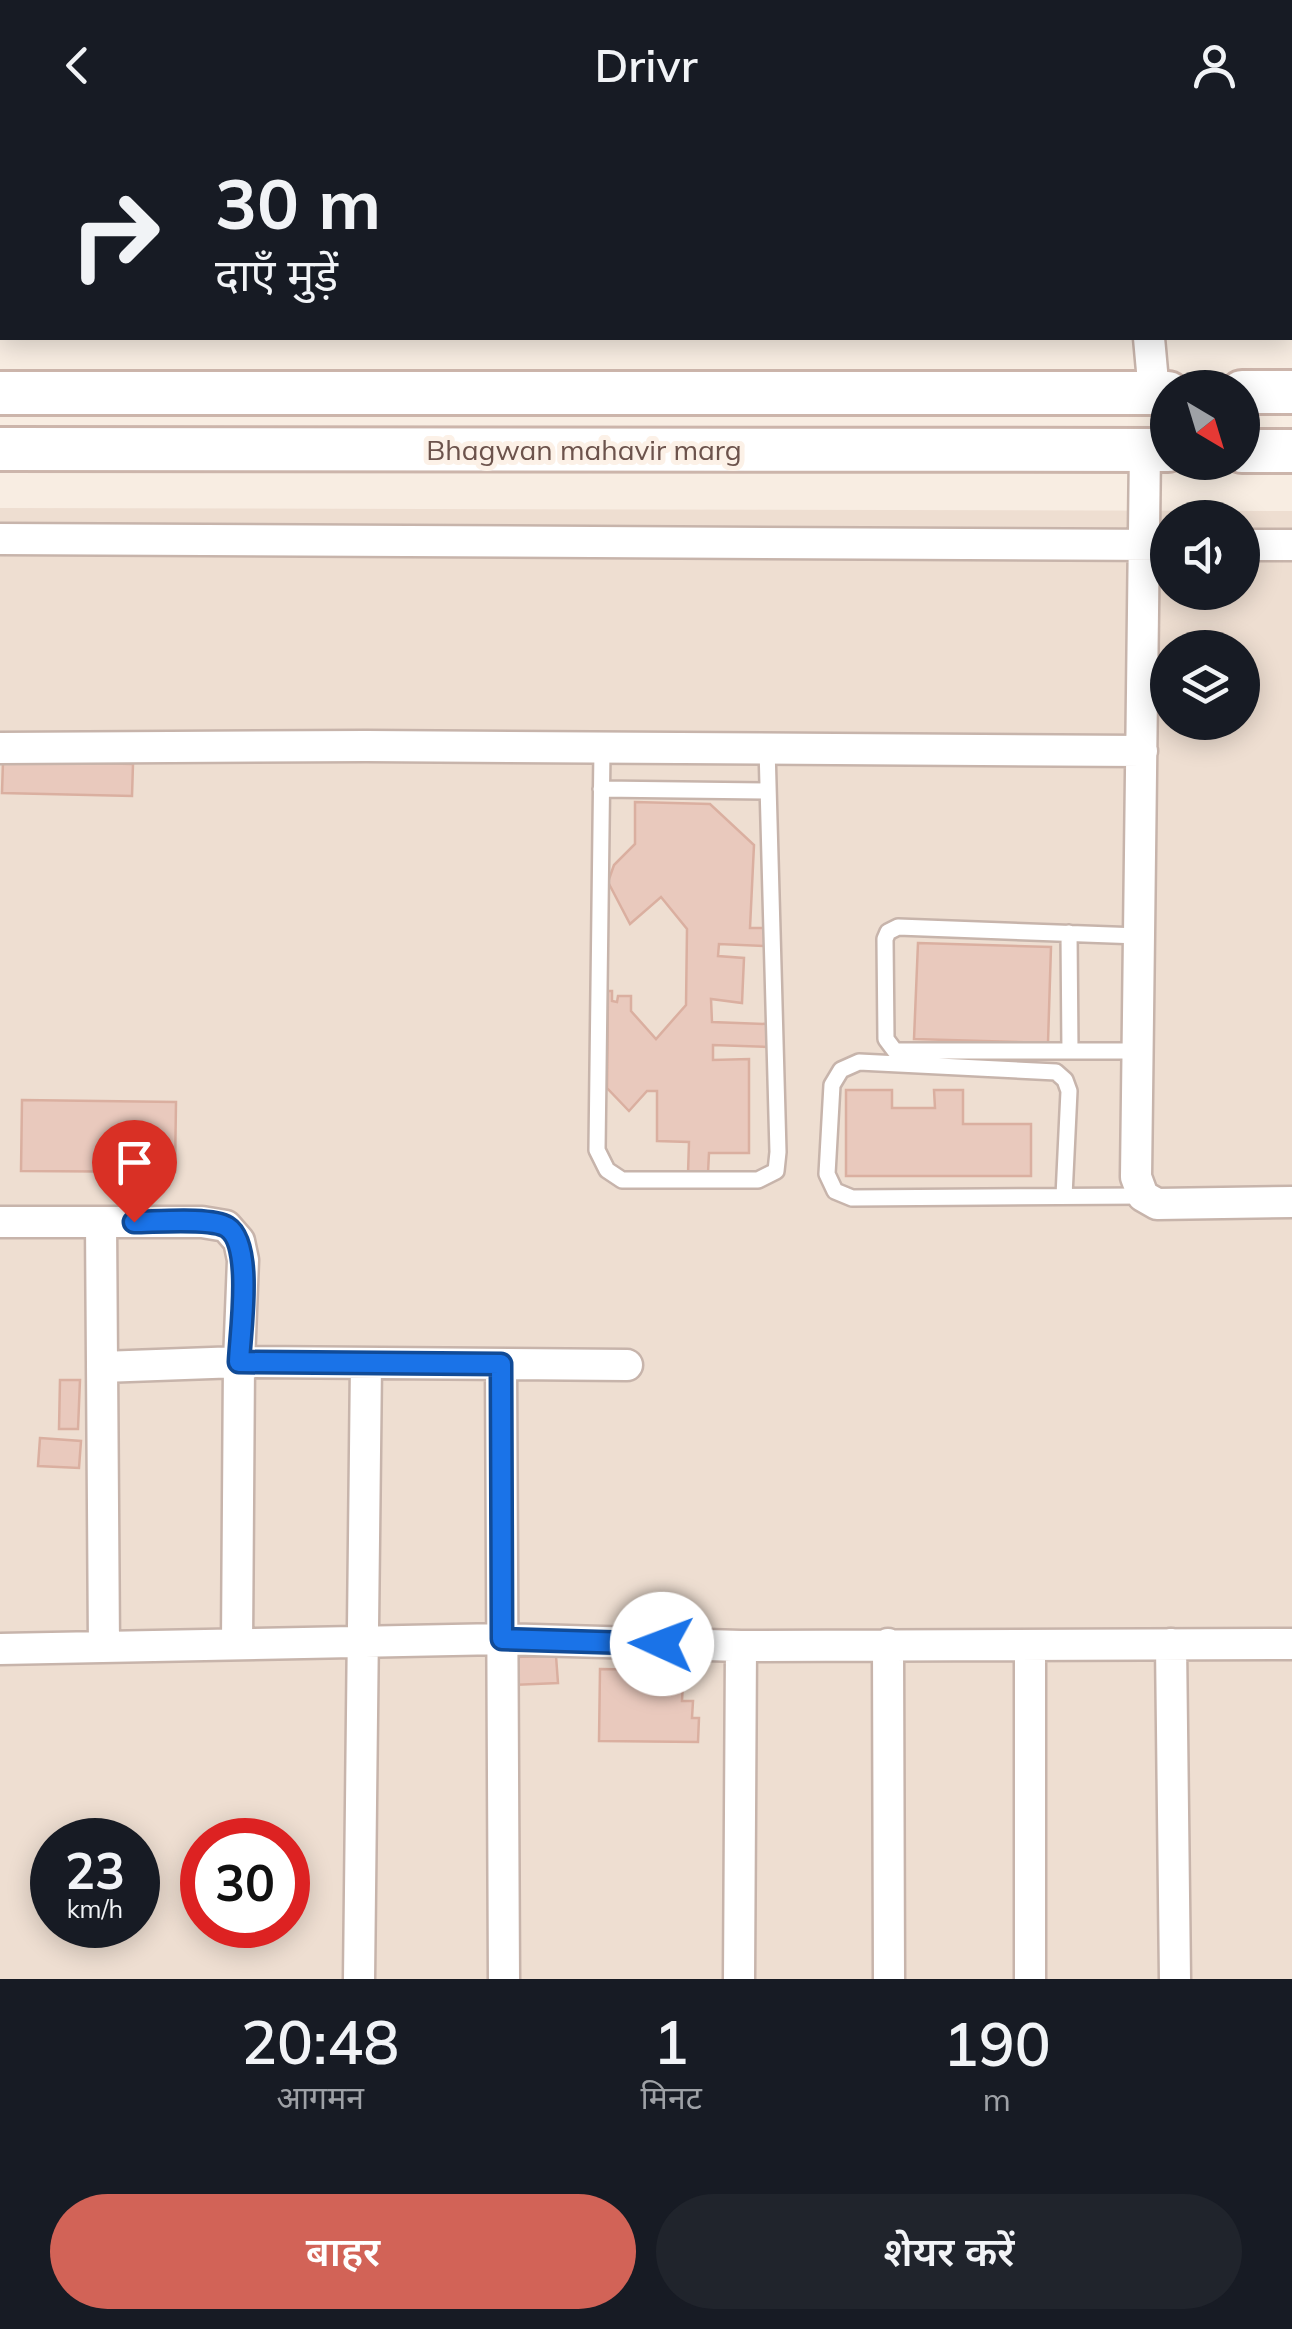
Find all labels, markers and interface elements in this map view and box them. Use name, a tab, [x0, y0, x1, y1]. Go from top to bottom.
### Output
text: Drivr	[594, 37, 698, 93]
icon: back	[50, 38, 105, 93]
icon: person	[1187, 38, 1242, 93]
text: 30 m	[215, 159, 381, 247]
icon: right	[50, 170, 180, 300]
text: दाएँ मुड़ें	[215, 246, 338, 302]
north arrow	[1150, 370, 1260, 480]
map controls	[1150, 370, 1260, 740]
street label: Bhagwan mahavir marg	[426, 432, 742, 467]
button: sound	[1150, 500, 1260, 610]
button: layers	[1150, 630, 1260, 740]
pin	[92, 1120, 177, 1223]
icon: arrive	[107, 1135, 162, 1190]
position arrow	[610, 1592, 714, 1696]
speed limit sign: 30	[180, 1818, 310, 1948]
text: 23	[65, 1839, 125, 1902]
text: km/h	[67, 1893, 123, 1924]
text: 20:48	[241, 2004, 399, 2079]
text: 1	[653, 2004, 689, 2079]
text: 190	[943, 2006, 1051, 2081]
text: आगमन	[276, 2077, 364, 2117]
text: मिनट	[640, 2077, 702, 2117]
text: m	[983, 2079, 1011, 2119]
button: बाहर	[50, 2194, 636, 2309]
button: शेयर करें	[656, 2194, 1242, 2309]

